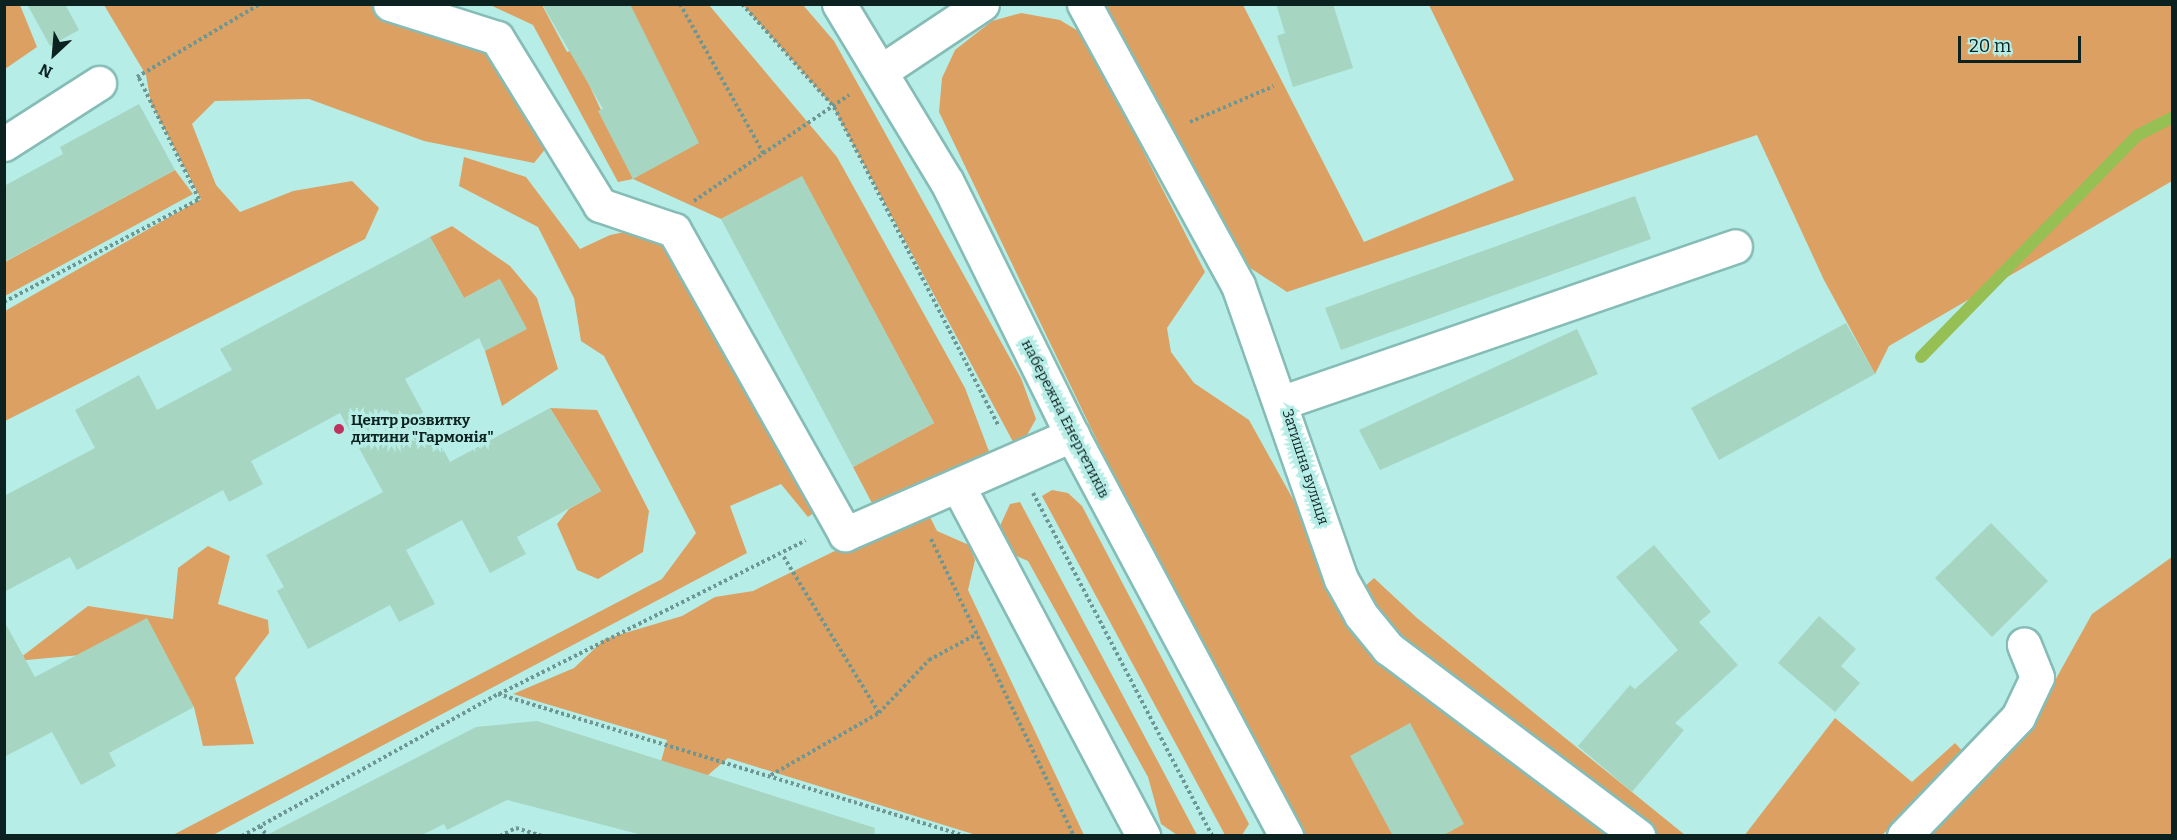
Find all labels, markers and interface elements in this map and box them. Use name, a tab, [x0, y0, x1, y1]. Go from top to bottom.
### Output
north arrow	[24, 24, 84, 84]
scale bar	[1961, 24, 2084, 62]
text: 20 m	[1969, 35, 2011, 57]
text: N	[36, 59, 56, 82]
street label: набережна Енергетиків	[1017, 337, 1113, 501]
street label: Затишна вулиця	[1278, 407, 1332, 527]
place label: Центр розвитку дитини "Гармонія"	[351, 411, 494, 446]
marker: Центр розвитку дитини "Гармонія"	[332, 422, 346, 436]

